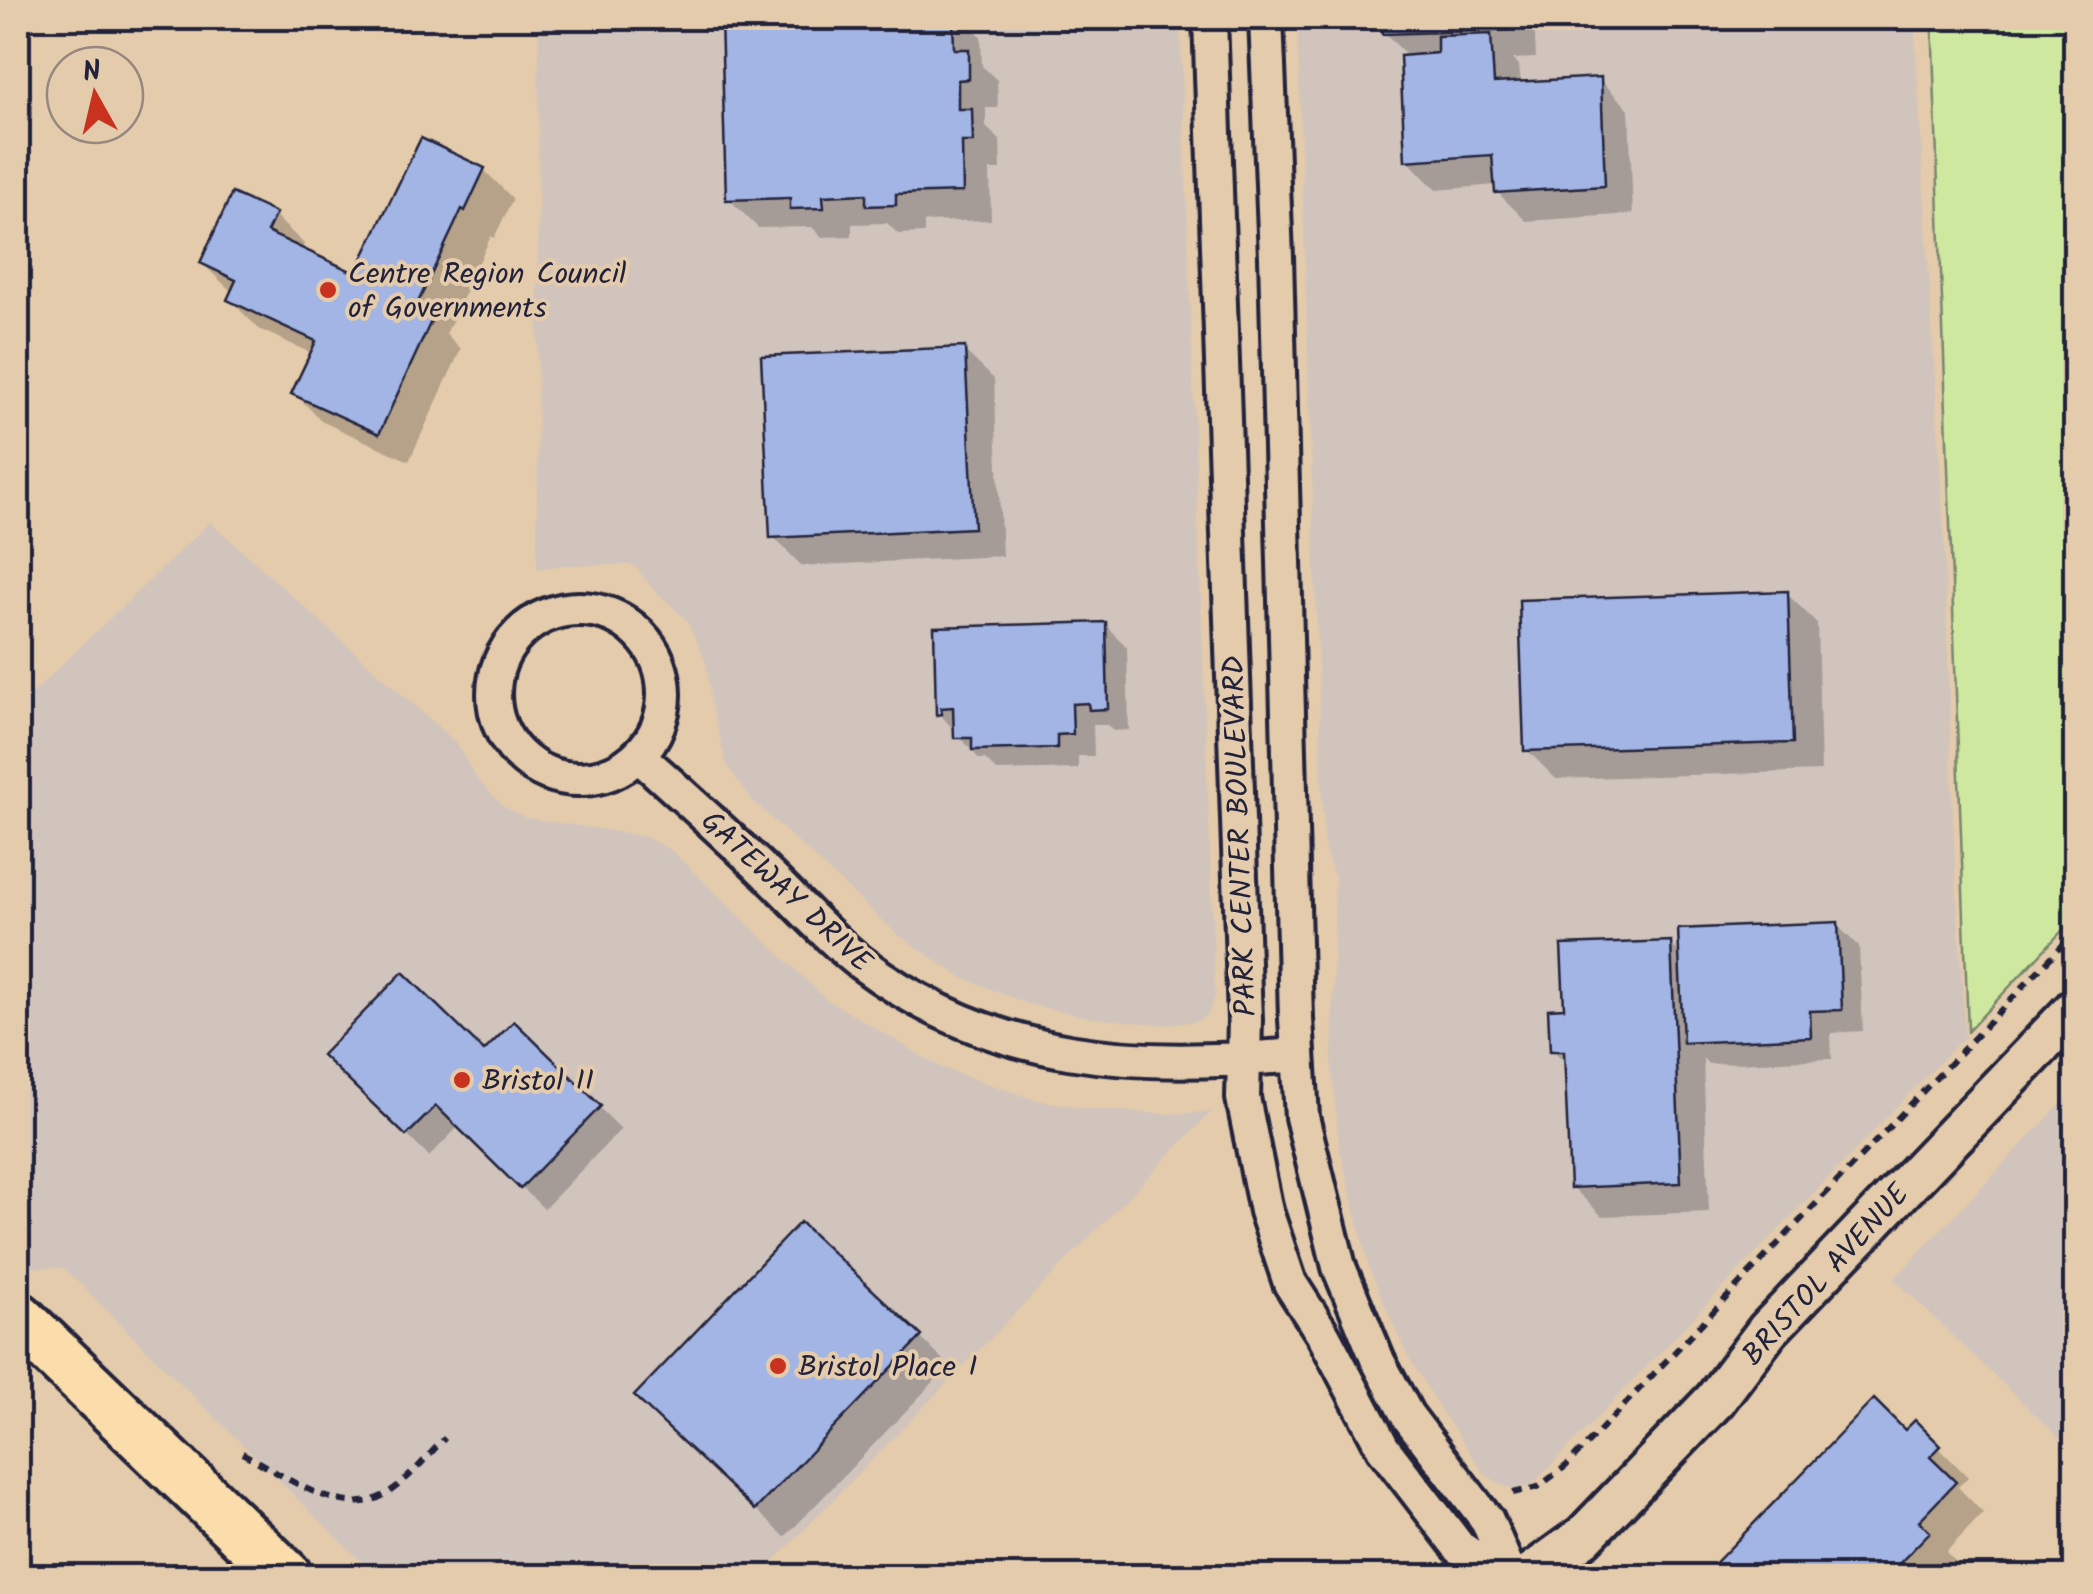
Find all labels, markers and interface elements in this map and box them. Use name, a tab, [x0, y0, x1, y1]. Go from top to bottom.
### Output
north arrow	[45, 45, 145, 145]
text: N	[80, 49, 104, 96]
place label: Centre Region Council of Governments	[348, 251, 626, 333]
marker: Centre Region Council of Governments	[317, 279, 339, 301]
street label: PARK CENTER BOULEVARD	[1211, 655, 1271, 1017]
street label: GATEWAY DRIVE	[689, 800, 884, 986]
place label: Bristol II	[482, 1058, 594, 1106]
marker: Bristol II	[451, 1069, 473, 1091]
street label: BRISTOL AVENUE	[1731, 1172, 1923, 1378]
place label: Bristol Place I	[798, 1344, 977, 1392]
marker: Bristol Place I	[767, 1355, 789, 1377]

